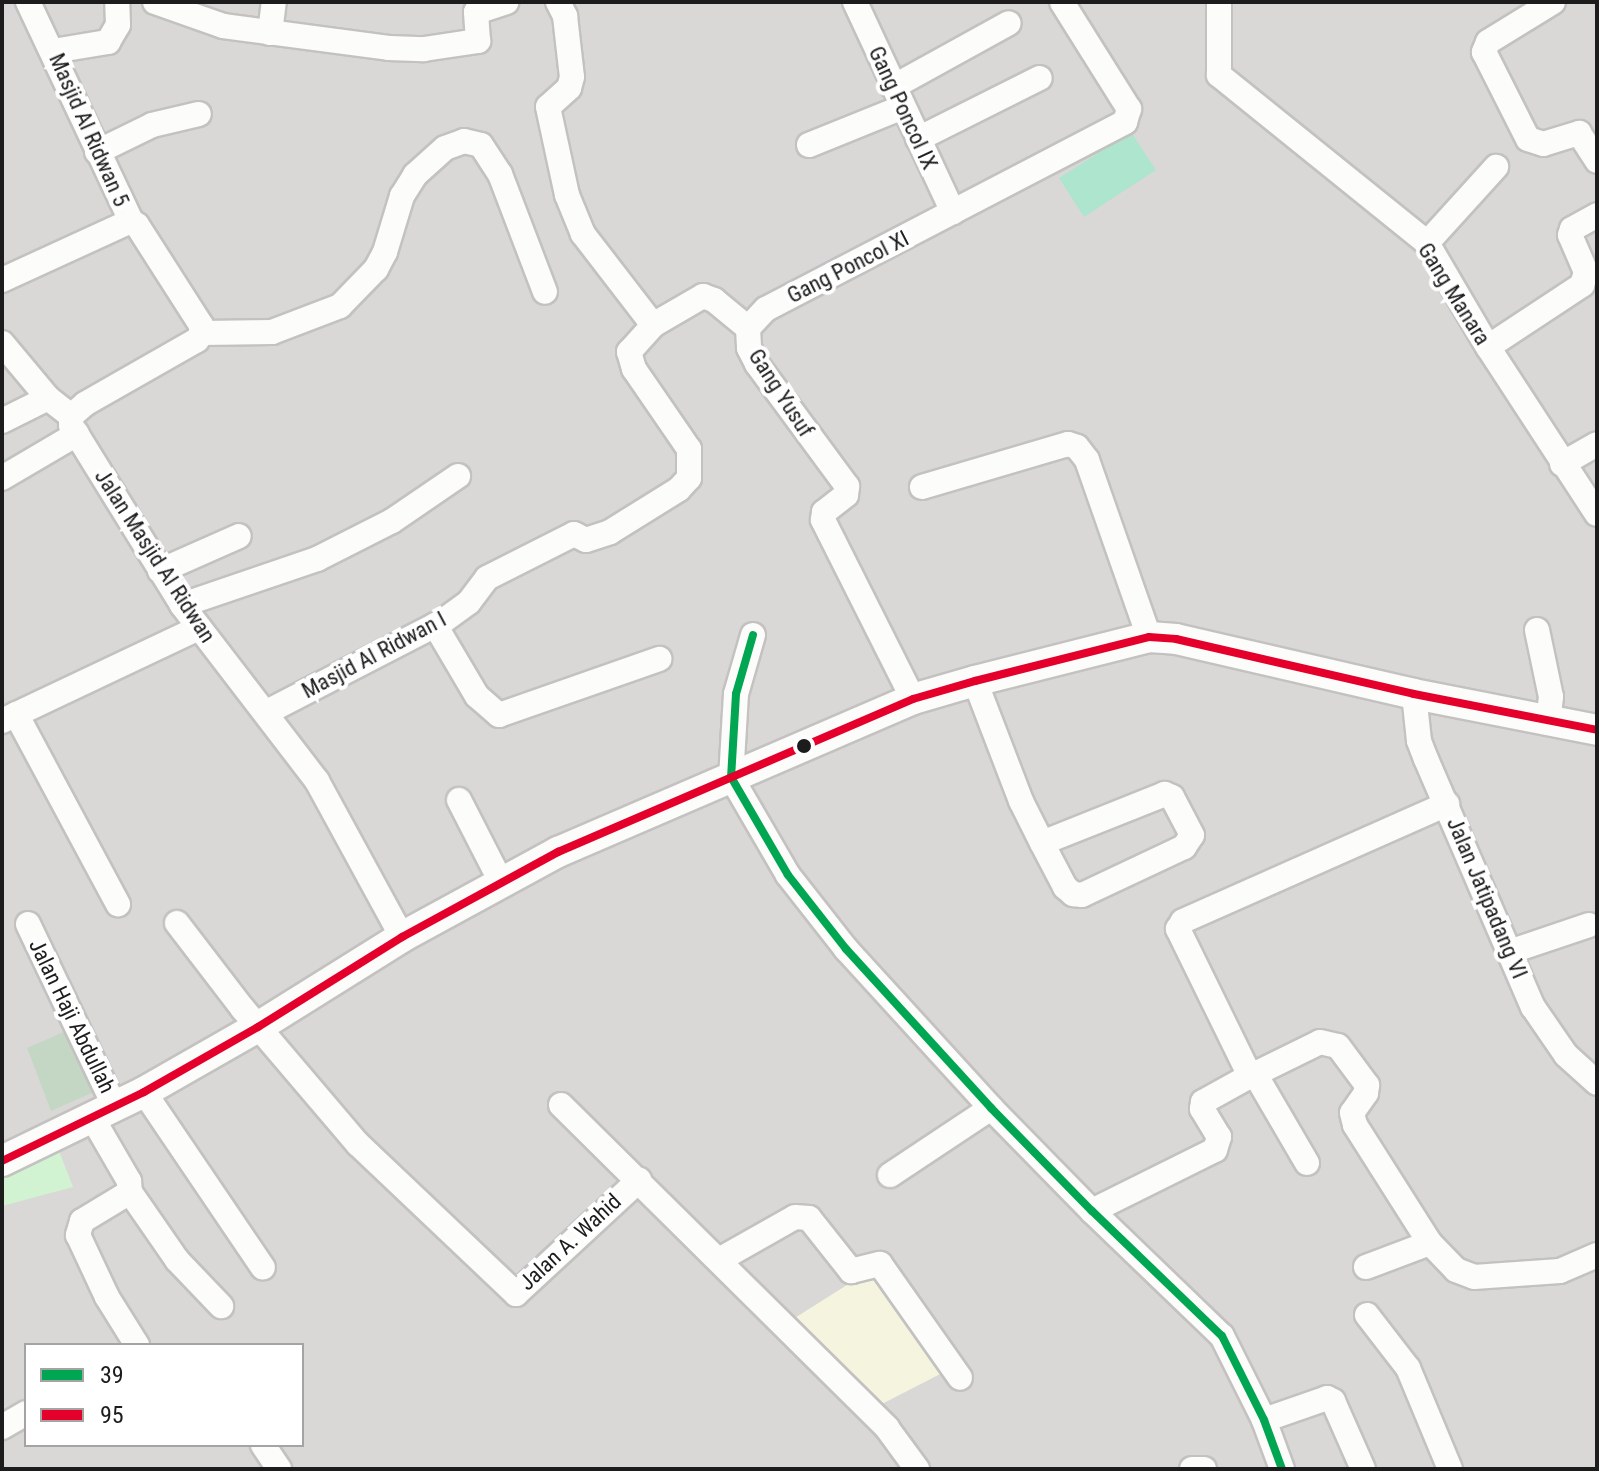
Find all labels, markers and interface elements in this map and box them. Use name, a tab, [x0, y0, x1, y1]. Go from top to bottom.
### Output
street label: Gang Poncol IX	[863, 42, 943, 174]
street label: Masjid Al Ridwan 5	[43, 49, 135, 211]
street label: Gang Poncol XI	[783, 225, 913, 309]
street label: Gang Manara	[1412, 238, 1496, 350]
street label: Gang Yusuf	[743, 344, 819, 442]
street label: Jalan Masjid Al Ridwan	[89, 464, 221, 648]
street label: Masjid Al Ridwan I	[297, 606, 451, 704]
unlabelled marker	[796, 738, 812, 754]
street label: Jalan Jatipadang VI	[1441, 813, 1533, 983]
street label: Jalan Haji Abdullah	[23, 935, 121, 1097]
street label: Jalan A. Wahid	[514, 1188, 626, 1296]
legend	[24, 1343, 304, 1447]
text: 39	[100, 1361, 124, 1389]
text: 95	[100, 1401, 124, 1429]

